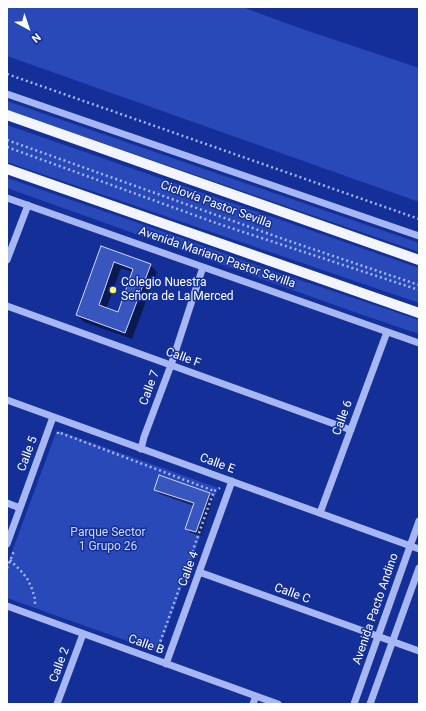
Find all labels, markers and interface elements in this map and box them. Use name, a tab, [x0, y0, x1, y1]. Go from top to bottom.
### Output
north arrow	[8, 8, 48, 48]
text: N	[29, 30, 43, 45]
street label: Ciclovía Pastor Sevilla	[158, 178, 274, 232]
street label: Avenida Mariano Pastor Sevilla	[137, 224, 297, 292]
place label: Colegio Nuestra Señora de La Merced	[121, 276, 234, 304]
marker: Colegio Nuestra Señora de La Merced	[108, 285, 118, 295]
street label: Calle F	[164, 345, 202, 371]
street label: Calle 7	[137, 369, 163, 407]
street label: Calle 6	[330, 399, 356, 437]
street label: Calle 5	[15, 435, 41, 473]
street label: Calle E	[197, 451, 237, 477]
park label: Parque Sector 1 Grupo 26	[70, 526, 146, 554]
street label: Calle 4	[176, 550, 202, 588]
street label: Avenida Pacto Andino	[350, 551, 402, 667]
street label: Calle C	[272, 581, 312, 607]
street label: Calle B	[126, 632, 166, 658]
street label: Calle 2	[47, 646, 73, 684]

